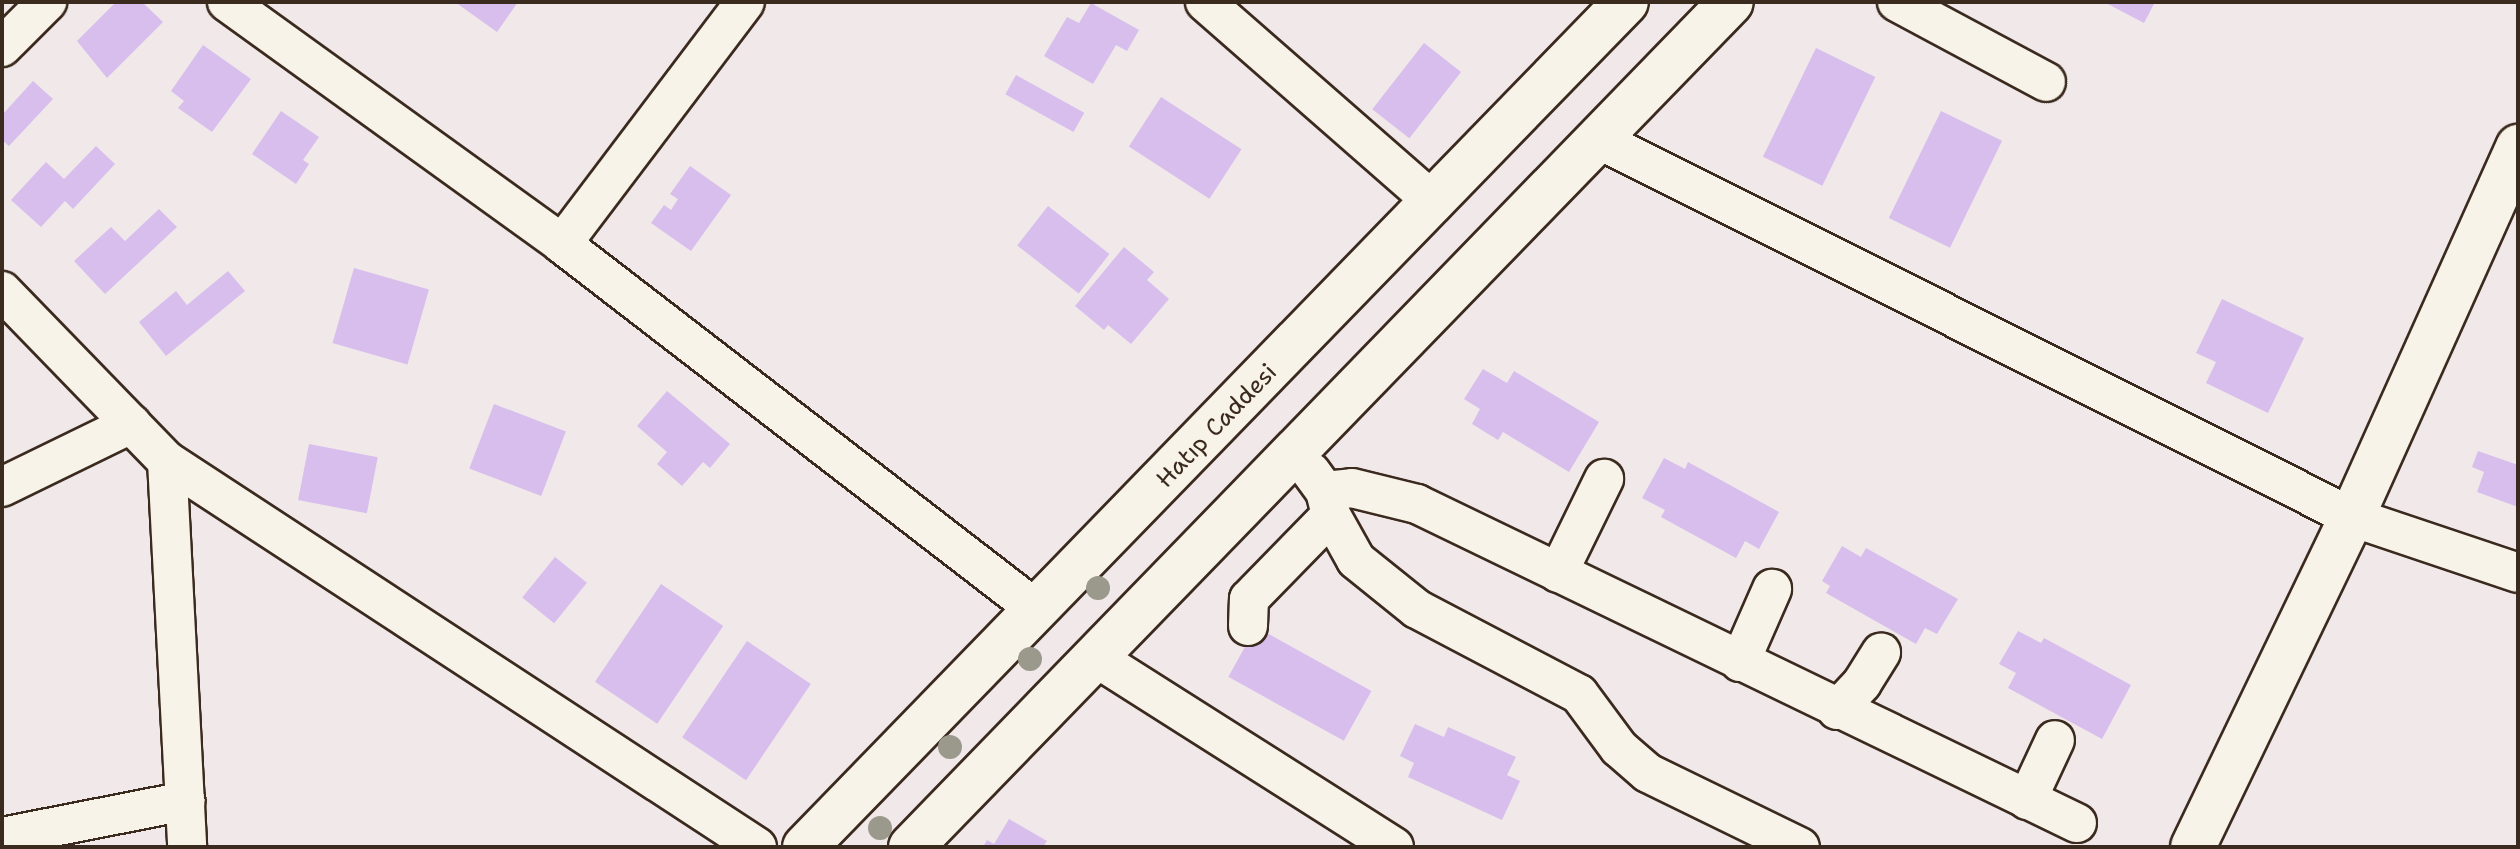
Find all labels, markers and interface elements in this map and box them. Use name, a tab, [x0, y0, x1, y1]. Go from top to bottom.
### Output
street label: Hatıp Caddesi	[1151, 358, 1283, 494]

